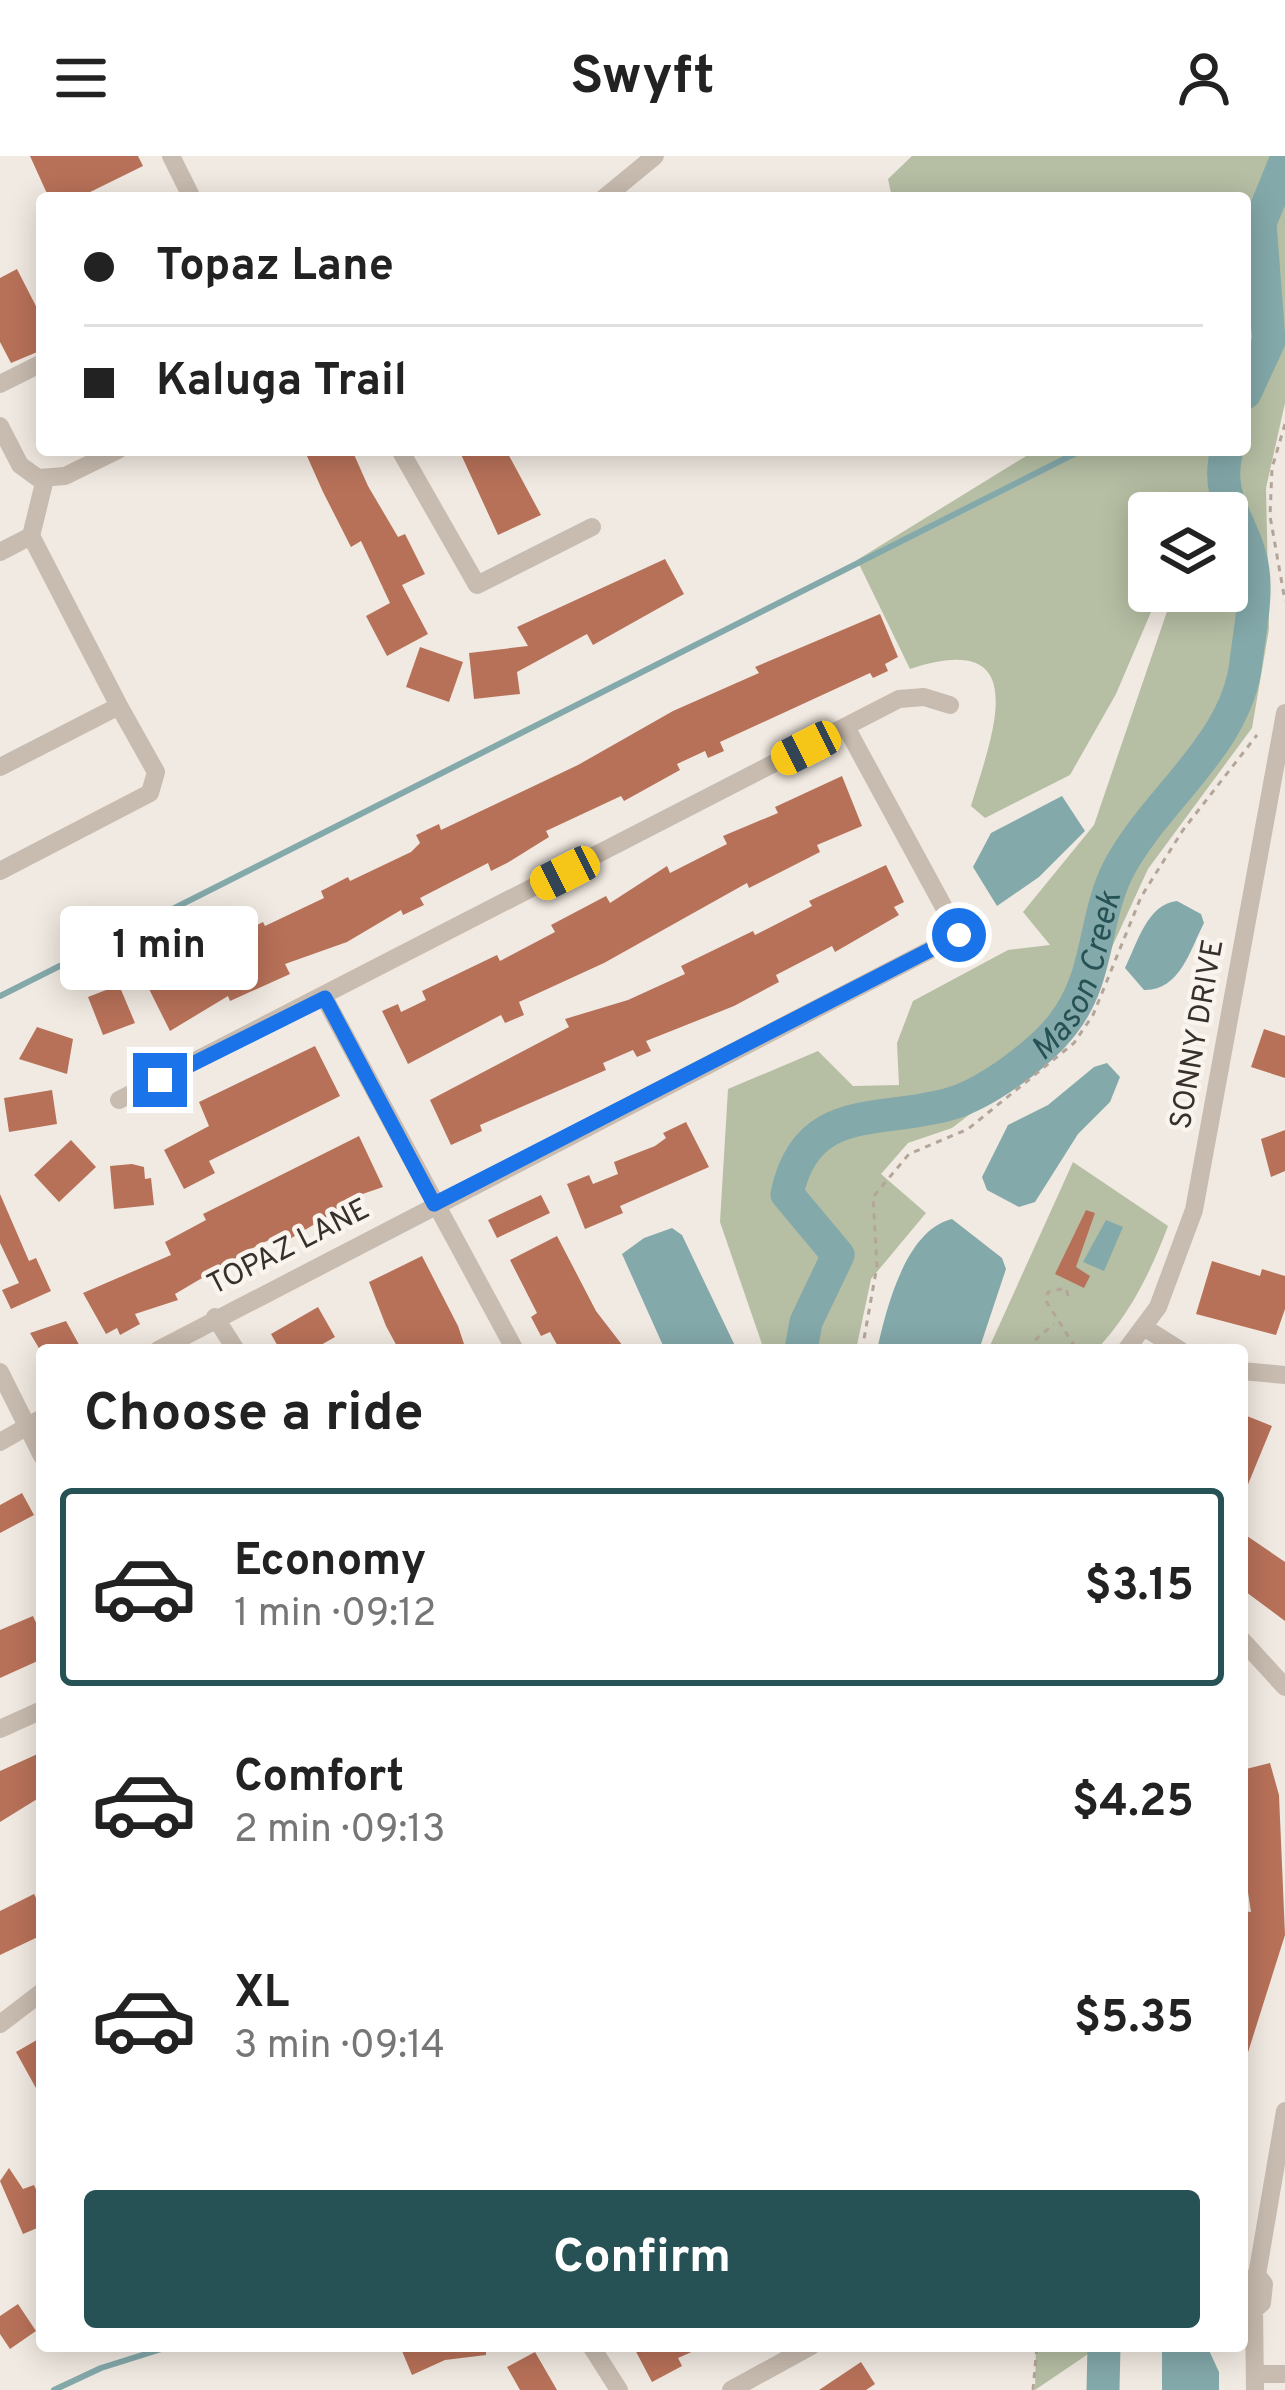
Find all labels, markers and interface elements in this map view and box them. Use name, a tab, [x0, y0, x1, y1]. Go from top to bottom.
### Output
text: Swyft	[570, 44, 715, 113]
icon: menu	[48, 45, 114, 111]
icon: person	[1171, 45, 1237, 111]
text: Topaz Lane	[156, 239, 394, 296]
text: Kaluga Trail	[156, 354, 407, 411]
map controls	[1128, 492, 1248, 612]
button: layers	[1128, 492, 1248, 612]
car	[766, 716, 846, 780]
car	[525, 841, 605, 905]
water label: Mason Creek	[1023, 885, 1133, 1071]
callout: 1 min	[61, 906, 259, 990]
route start	[932, 908, 986, 962]
text: 1 min	[112, 923, 206, 972]
street label: SONNY DRIVE	[1164, 937, 1233, 1132]
route end	[133, 1053, 187, 1107]
street label: TOPAZ LANE	[202, 1192, 376, 1305]
text: Choose a ride	[84, 1381, 424, 1450]
icon: car	[90, 1533, 198, 1641]
text: Economy	[234, 1534, 426, 1591]
text: $3.15	[1084, 1559, 1194, 1616]
text: 1 min · 09:12	[234, 1591, 436, 1640]
icon: car	[90, 1749, 198, 1857]
text: Comfort	[234, 1750, 404, 1807]
text: $4.25	[1072, 1775, 1194, 1832]
text: 2 min · 09:13	[234, 1807, 445, 1856]
icon: car	[90, 1965, 198, 2073]
text: XL	[234, 1966, 289, 2023]
text: $5.35	[1074, 1991, 1194, 2048]
text: 3 min · 09:14	[234, 2023, 445, 2072]
button: Confirm	[84, 2190, 1200, 2328]

